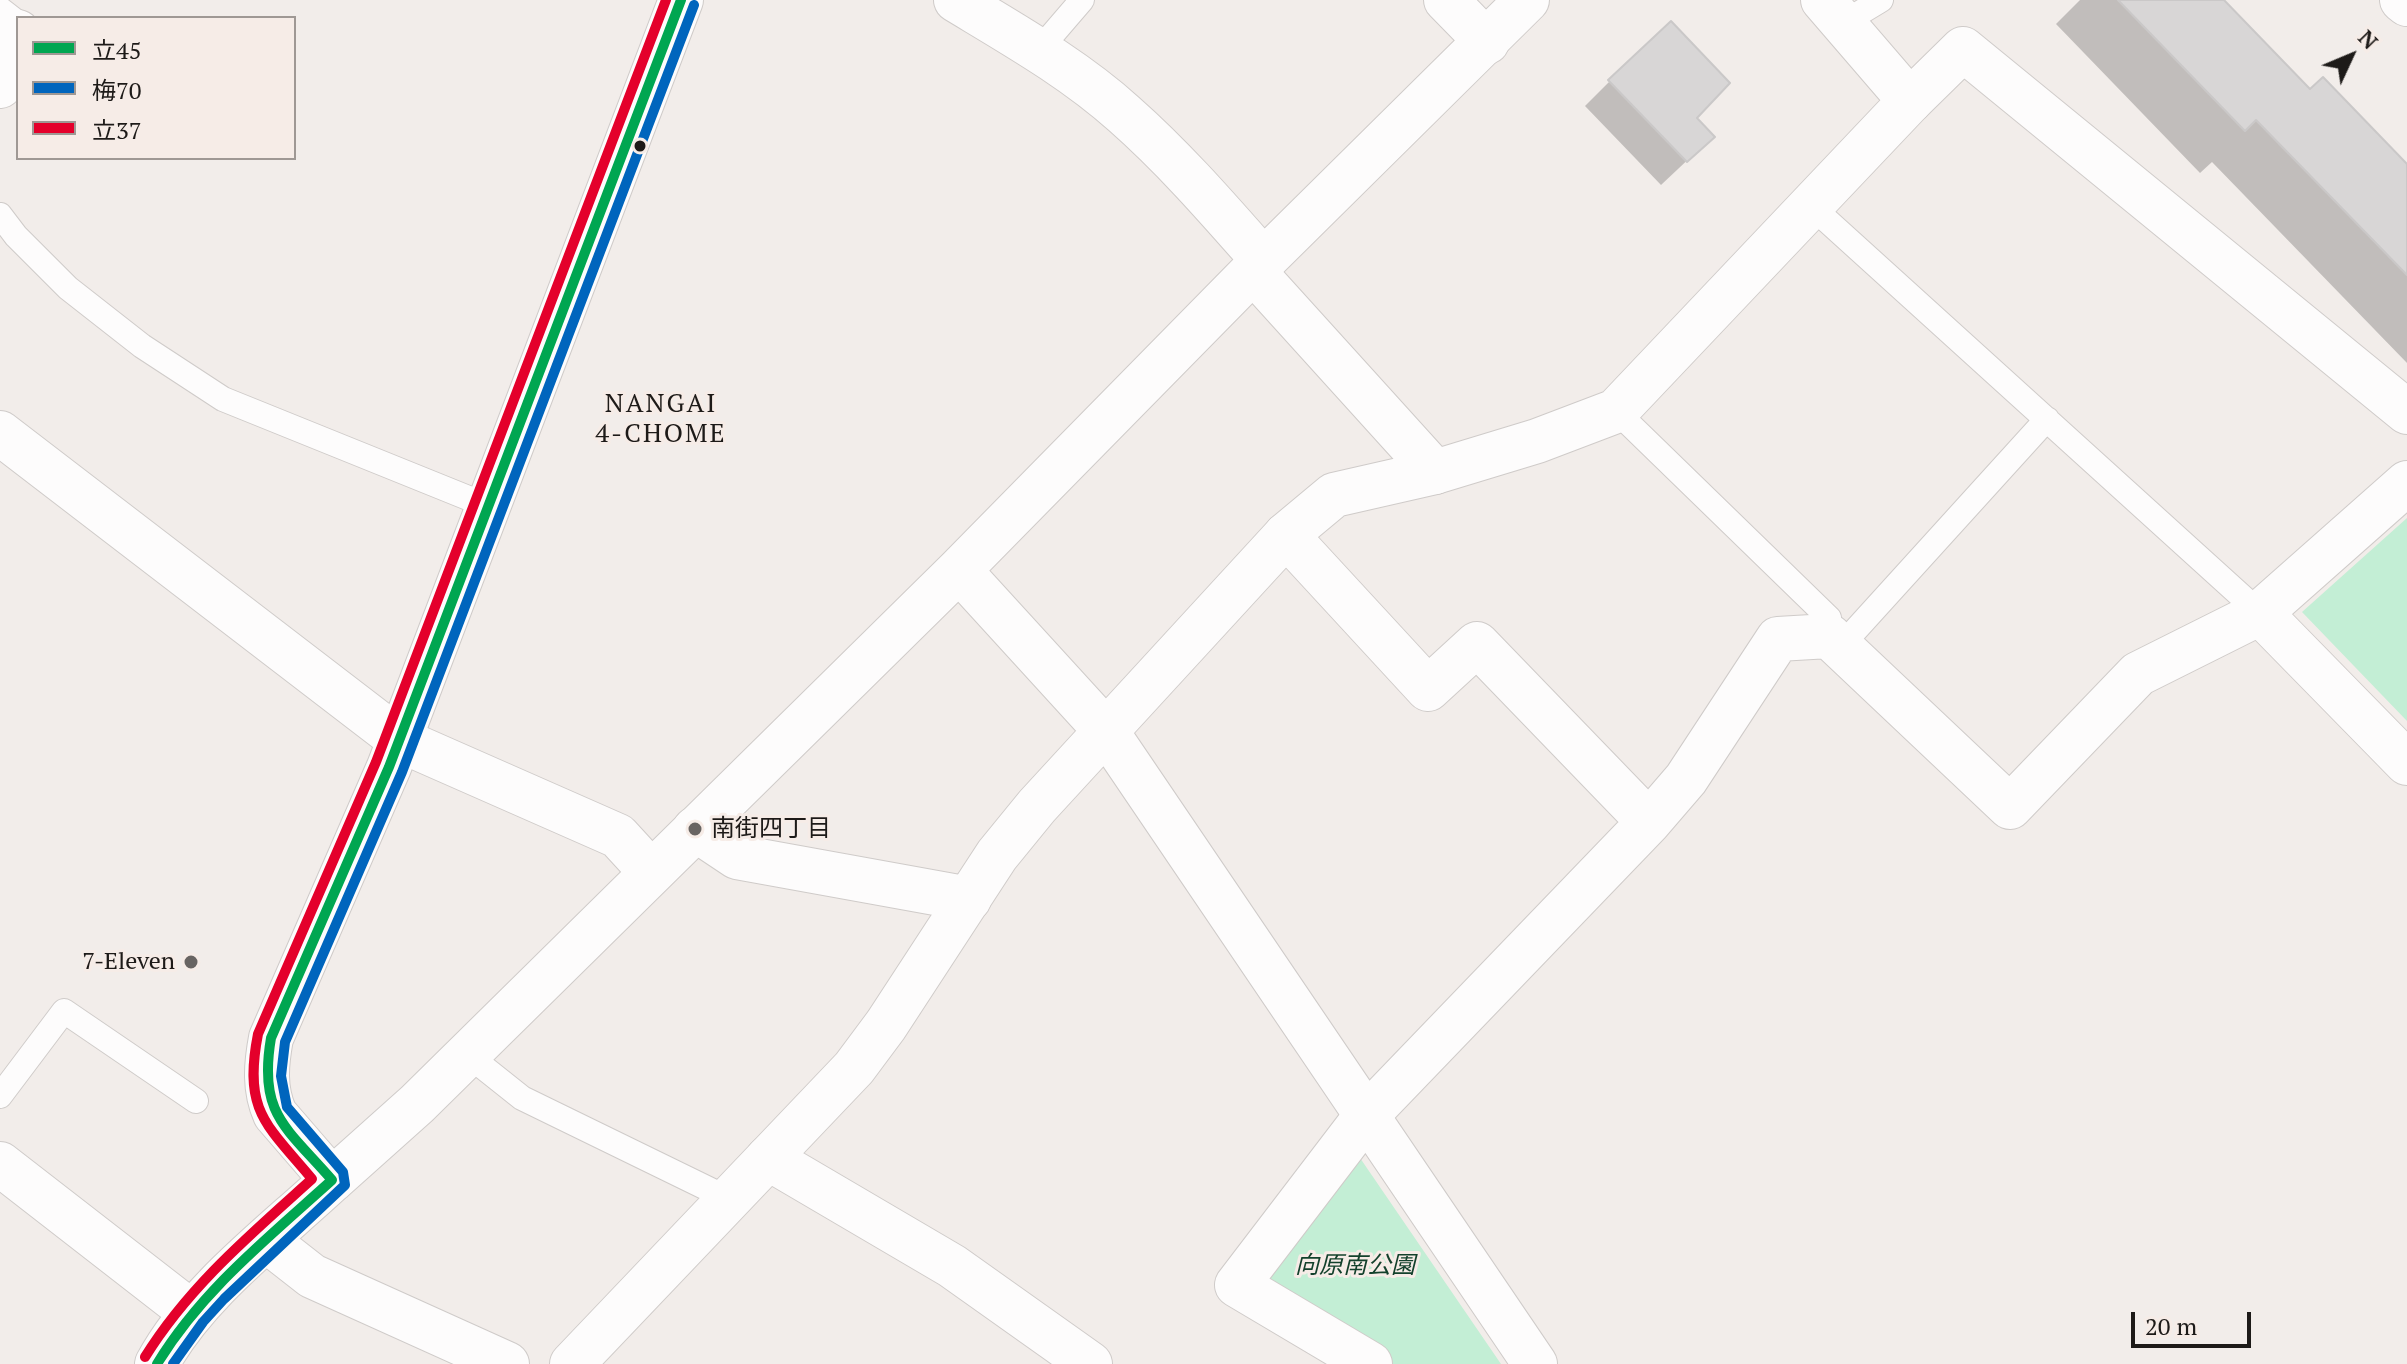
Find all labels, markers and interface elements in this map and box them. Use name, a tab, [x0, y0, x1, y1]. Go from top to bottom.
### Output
legend	[16, 16, 296, 160]
north arrow	[2311, 16, 2391, 96]
text: N	[2352, 23, 2385, 55]
text: 立45	[92, 34, 142, 66]
text: 梅70	[92, 74, 142, 106]
text: 立37	[92, 114, 142, 146]
unlabelled marker	[632, 138, 648, 154]
district label: NANGAI 4-CHOME	[595, 389, 727, 450]
place label: 南街四丁目	[711, 815, 831, 843]
marker: 南街四丁目	[686, 820, 704, 838]
place label: 7-Eleven	[82, 948, 175, 976]
marker: 7-Eleven	[182, 953, 200, 971]
park label: 向原南公園	[1295, 1252, 1415, 1280]
scale bar	[2135, 1296, 2255, 1346]
text: 20 m	[2145, 1310, 2197, 1342]

